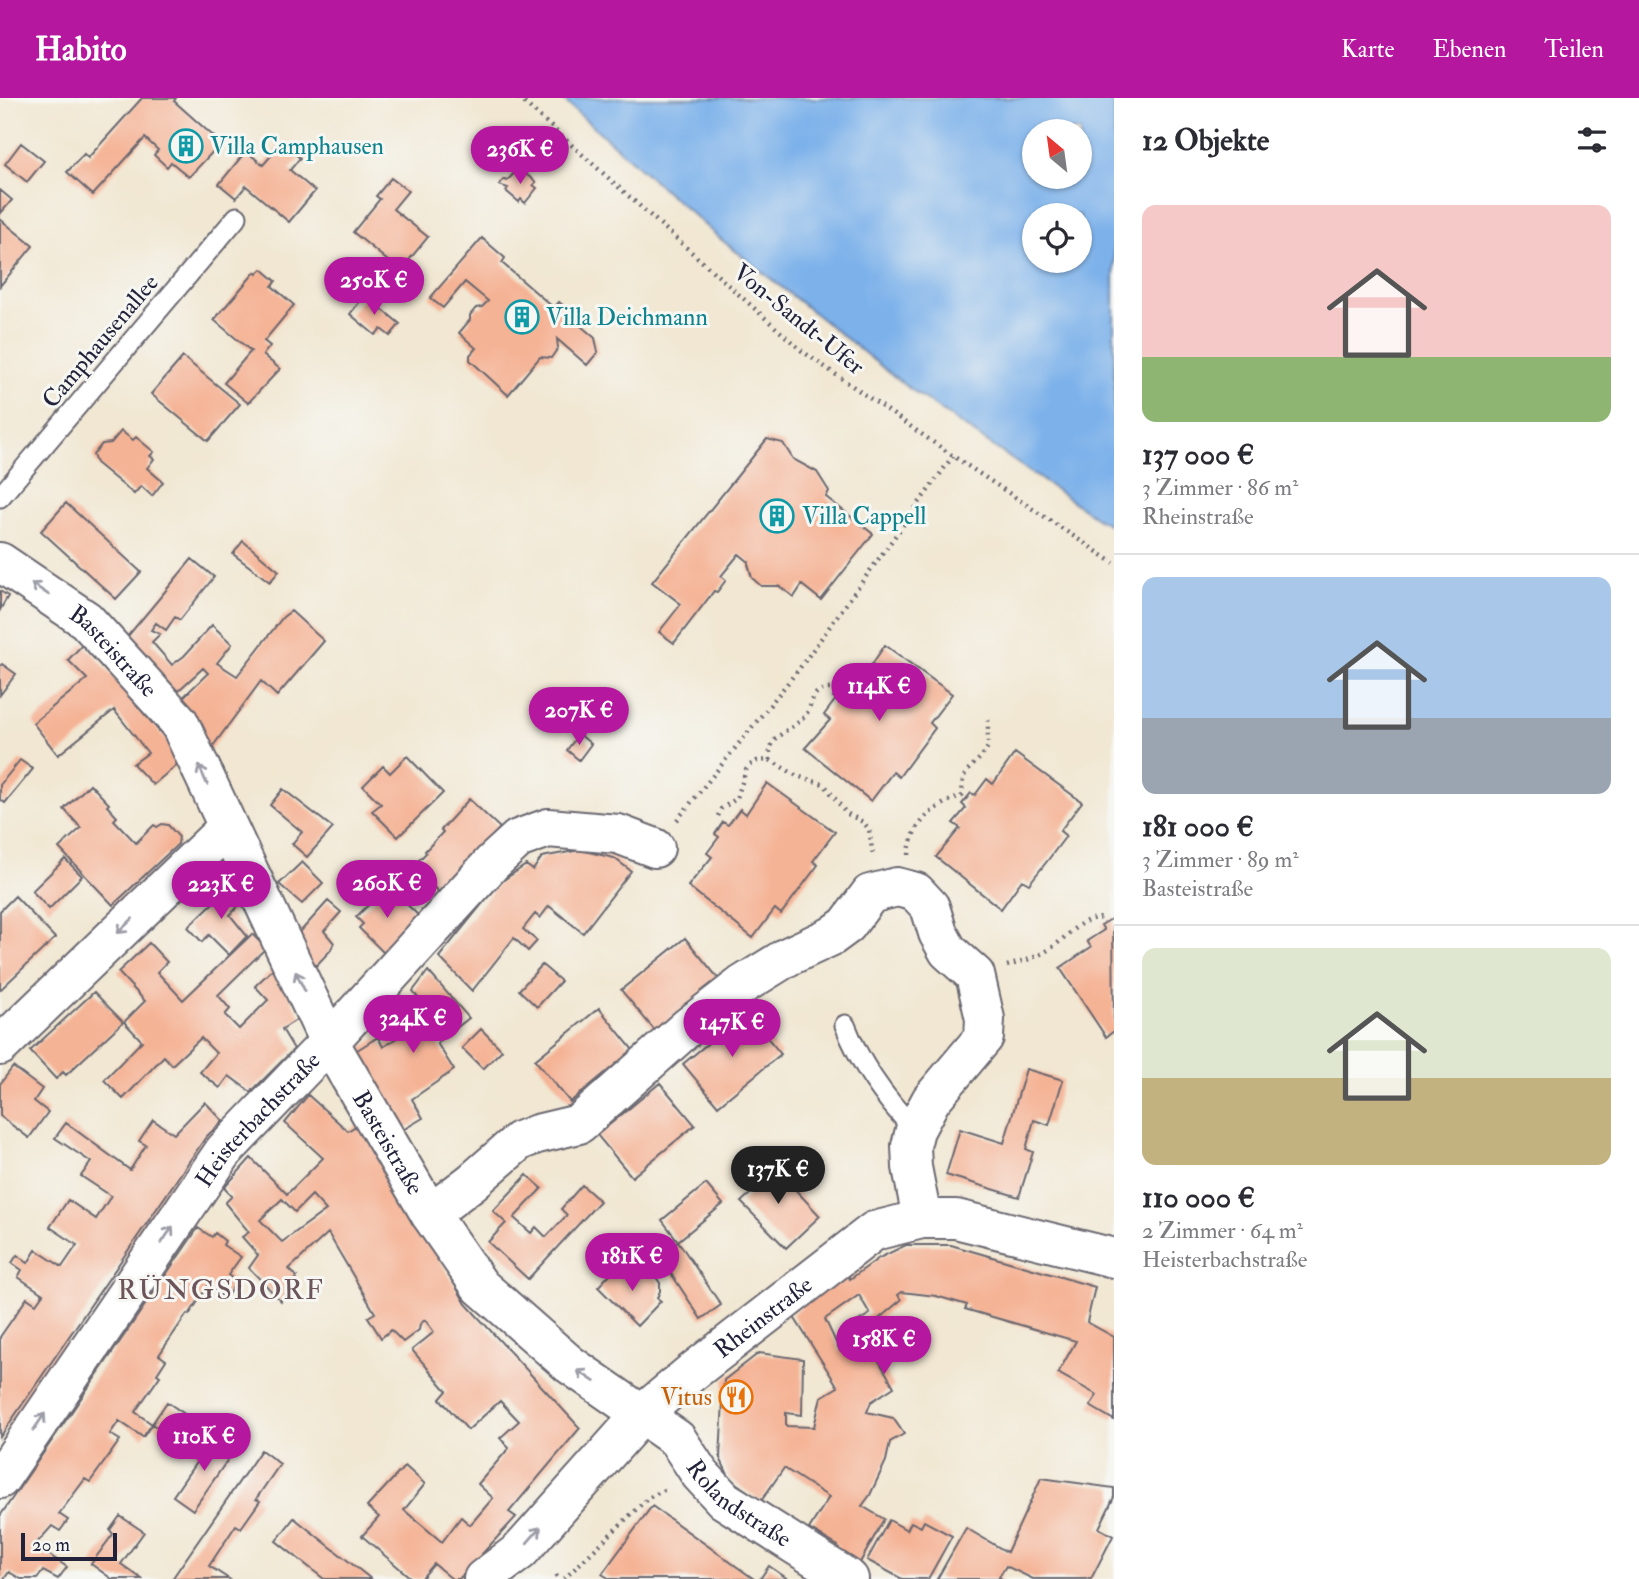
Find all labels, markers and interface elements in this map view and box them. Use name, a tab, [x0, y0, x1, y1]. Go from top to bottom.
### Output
text: Habito	[35, 29, 127, 70]
text: Karte	[1341, 34, 1394, 65]
text: Ebenen	[1432, 34, 1506, 65]
text: Teilen	[1544, 34, 1604, 65]
north arrow	[1022, 119, 1092, 189]
map controls	[1022, 119, 1092, 273]
icon: filters	[1573, 121, 1611, 159]
text: 12 Objekte	[1142, 122, 1269, 159]
pin: 236K €	[463, 126, 577, 186]
building icon: Villa Camphausen	[167, 127, 205, 165]
place label: Villa Camphausen	[210, 131, 384, 162]
text: 236K €	[487, 134, 553, 163]
button: locate	[1022, 203, 1092, 273]
icon: home	[1314, 250, 1440, 376]
street label: Von-Sandt-Ufer	[727, 257, 871, 382]
pin: 250K €	[317, 258, 431, 317]
text: 250K €	[340, 265, 408, 294]
street label: Camphausenallee	[35, 268, 165, 415]
building icon: Villa Deichmann	[503, 298, 541, 336]
place label: Villa Deichmann	[546, 302, 708, 333]
text: 137 000 €	[1142, 436, 1254, 473]
text: 3 Zimmer · 86 m²	[1142, 473, 1299, 502]
building icon: Villa Cappell	[758, 497, 796, 535]
place label: Villa Cappell	[802, 501, 926, 532]
text: Rheinstraße	[1142, 502, 1254, 531]
one-way arrow	[30, 582, 50, 596]
street label: Basteistraße	[63, 598, 164, 704]
icon: home	[1314, 622, 1440, 748]
pin: 114K €	[822, 664, 936, 723]
text: 114K €	[847, 671, 911, 700]
pin: 207K €	[522, 688, 636, 747]
text: 207K €	[545, 695, 613, 724]
one-way arrow	[195, 765, 209, 786]
text: 181 000 €	[1142, 808, 1254, 845]
text: 3 Zimmer · 89 m²	[1142, 845, 1299, 874]
pin: 260K €	[330, 860, 444, 920]
pin: 223K €	[164, 862, 278, 921]
text: 260K €	[352, 868, 422, 897]
text: 223K €	[188, 869, 254, 898]
text: Basteistraße	[1142, 874, 1253, 903]
one-way arrow	[117, 918, 134, 935]
one-way arrow	[292, 971, 306, 992]
icon: home	[1314, 993, 1440, 1119]
pin: 324K €	[356, 996, 470, 1055]
pin: 147K €	[675, 1000, 789, 1059]
text: 324K €	[379, 1003, 447, 1032]
text: 147K €	[699, 1007, 765, 1036]
street label: Heisterbachstraße	[189, 1045, 327, 1193]
street label: Basteistraße	[345, 1085, 430, 1201]
pin: 137K €	[721, 1146, 835, 1206]
text: 137K €	[747, 1154, 809, 1183]
text: 110 000 €	[1142, 1179, 1255, 1216]
text: 2 Zimmer · 64 m²	[1142, 1216, 1303, 1245]
one-way arrow	[160, 1226, 174, 1245]
pin: 181K €	[575, 1234, 689, 1293]
text: 181K €	[601, 1241, 663, 1270]
text: Heisterbachstraße	[1142, 1245, 1307, 1274]
street label: Rheinstraße	[708, 1270, 819, 1365]
district label: RÜNGSDORF	[117, 1273, 325, 1308]
pin: 158K €	[827, 1316, 941, 1376]
text: 158K €	[852, 1324, 916, 1353]
one-way arrow	[577, 1369, 596, 1383]
restaurant icon: Vitus	[717, 1378, 755, 1416]
place label: Vitus	[660, 1382, 712, 1413]
one-way arrow	[32, 1413, 46, 1432]
pin: 110K €	[147, 1414, 261, 1473]
text: 110K €	[173, 1421, 235, 1450]
street label: Rolandstraße	[679, 1454, 797, 1555]
one-way arrow	[526, 1526, 542, 1544]
scale bar	[21, 1530, 117, 1562]
text: 20 m	[32, 1533, 70, 1557]

